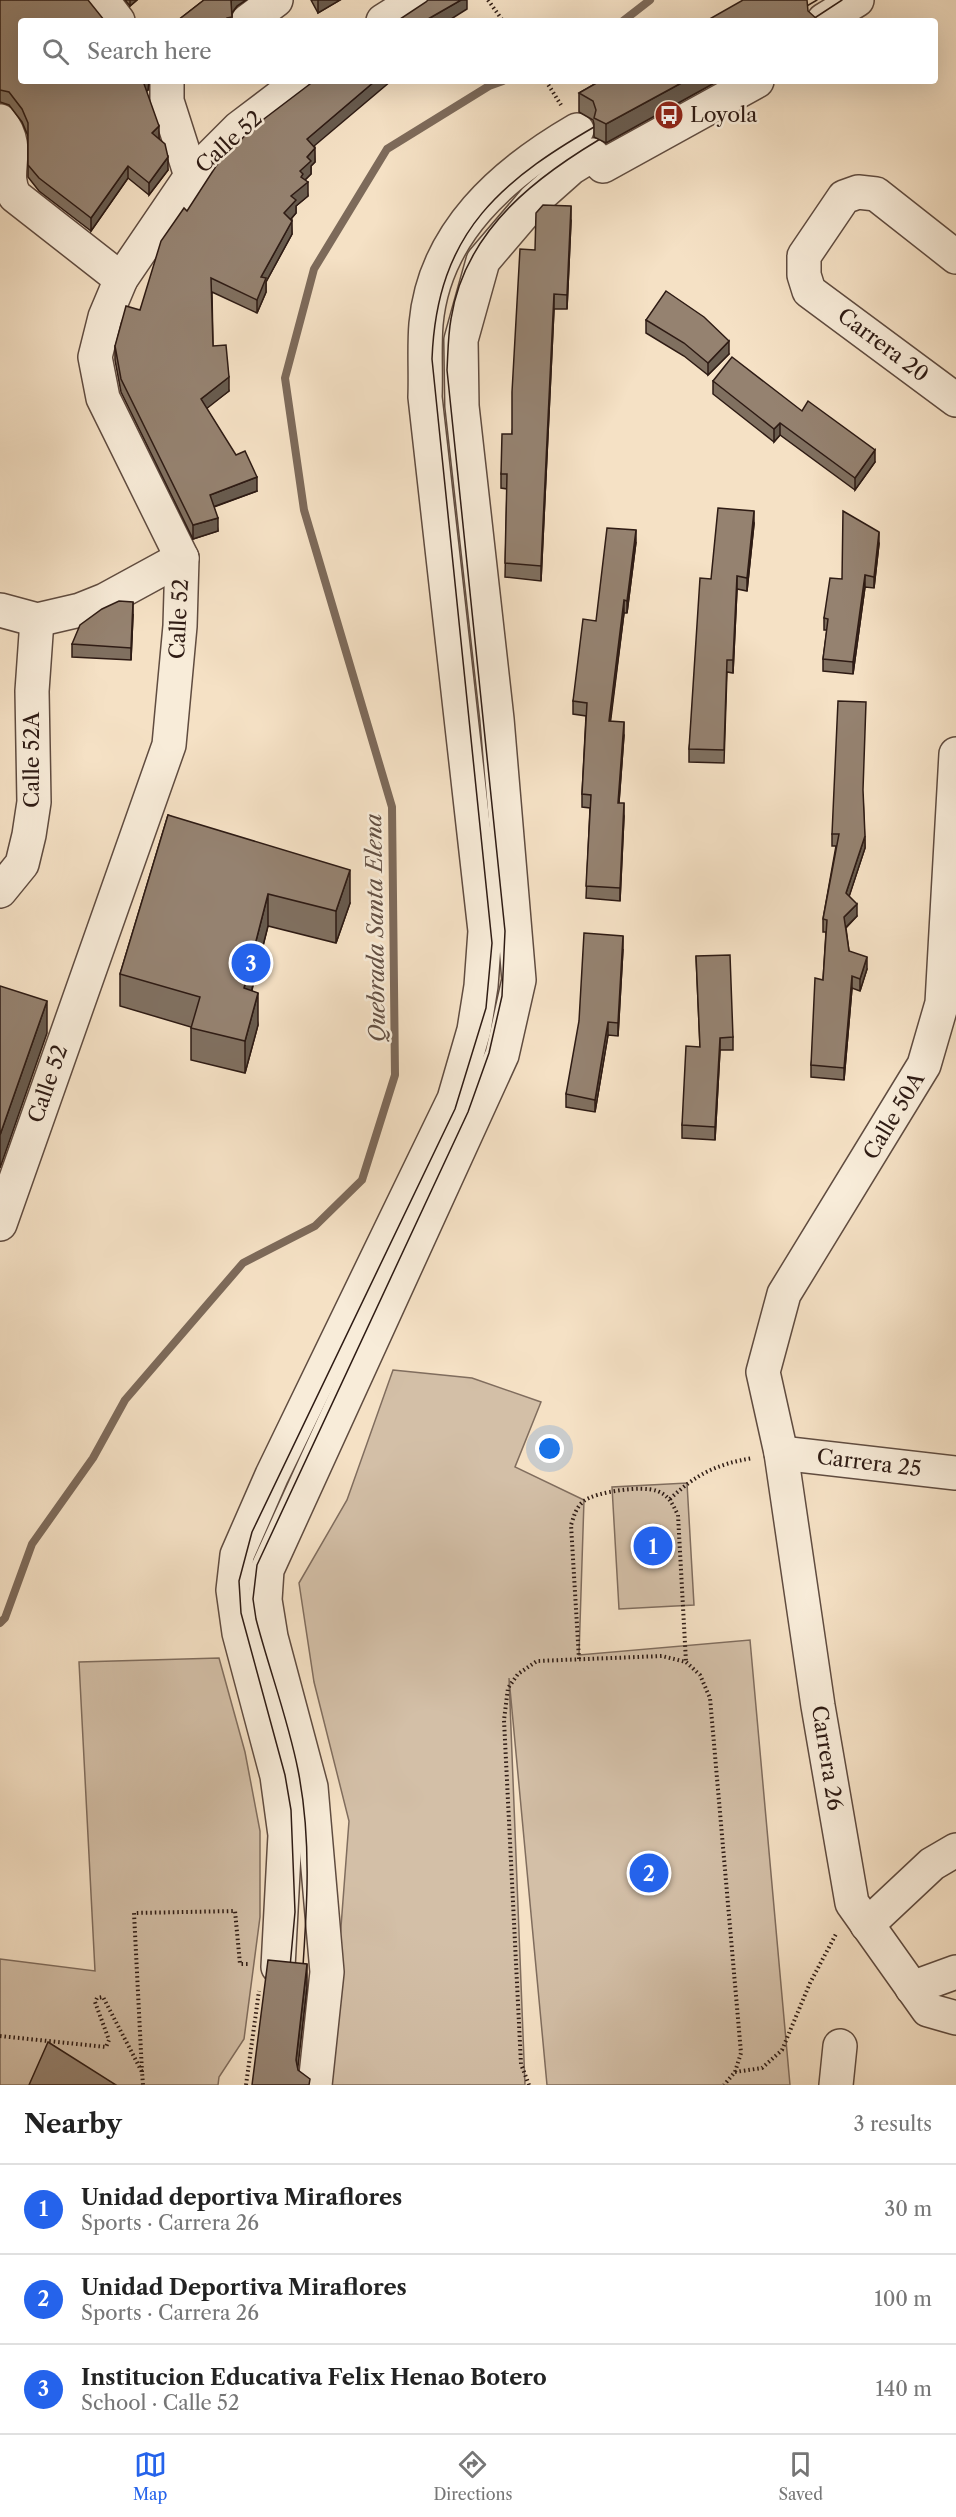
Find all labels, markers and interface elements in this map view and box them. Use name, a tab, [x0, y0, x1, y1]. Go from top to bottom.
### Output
search box	[18, 18, 938, 84]
icon: search	[39, 35, 72, 68]
text: Search here	[87, 38, 212, 65]
bus stop icon: Loyola	[653, 99, 685, 131]
place label: Loyola	[690, 102, 758, 127]
street label: Calle 52	[190, 105, 267, 178]
street label: Carrera 20	[833, 302, 934, 387]
street label: Calle 52	[164, 578, 193, 660]
street label: Calle 52A	[19, 711, 44, 808]
water label: Quebrada Santa Elena	[360, 813, 391, 1043]
pin: 3	[232, 940, 270, 986]
street label: Calle 52	[23, 1042, 72, 1126]
street label: Calle 50A	[858, 1067, 930, 1164]
your location	[535, 1434, 564, 1463]
street label: Carrera 25	[815, 1444, 923, 1481]
pin: 1	[634, 1524, 672, 1568]
street label: Carrera 26	[807, 1704, 848, 1812]
pin: 2	[630, 1850, 668, 1896]
text: Nearby	[24, 2108, 122, 2140]
text: 3 results	[854, 2112, 932, 2136]
text: Unidad deportiva Miraflores	[81, 2184, 402, 2211]
text: 1	[39, 2197, 48, 2221]
text: 30 m	[884, 2197, 932, 2221]
text: Sports · Carrera 26	[81, 2211, 259, 2235]
text: Unidad Deportiva Miraflores	[81, 2274, 407, 2301]
text: 2	[38, 2287, 49, 2311]
text: 100 m	[874, 2287, 932, 2311]
text: Sports · Carrera 26	[81, 2301, 259, 2325]
text: Institucion Educativa Felix Henao Botero	[81, 2364, 547, 2391]
text: 3	[38, 2377, 49, 2401]
text: 140 m	[875, 2377, 932, 2401]
text: School · Calle 52	[81, 2391, 239, 2415]
tab: Map	[133, 2448, 167, 2504]
tab: Directions	[433, 2448, 512, 2504]
tab: Saved	[779, 2448, 823, 2504]

